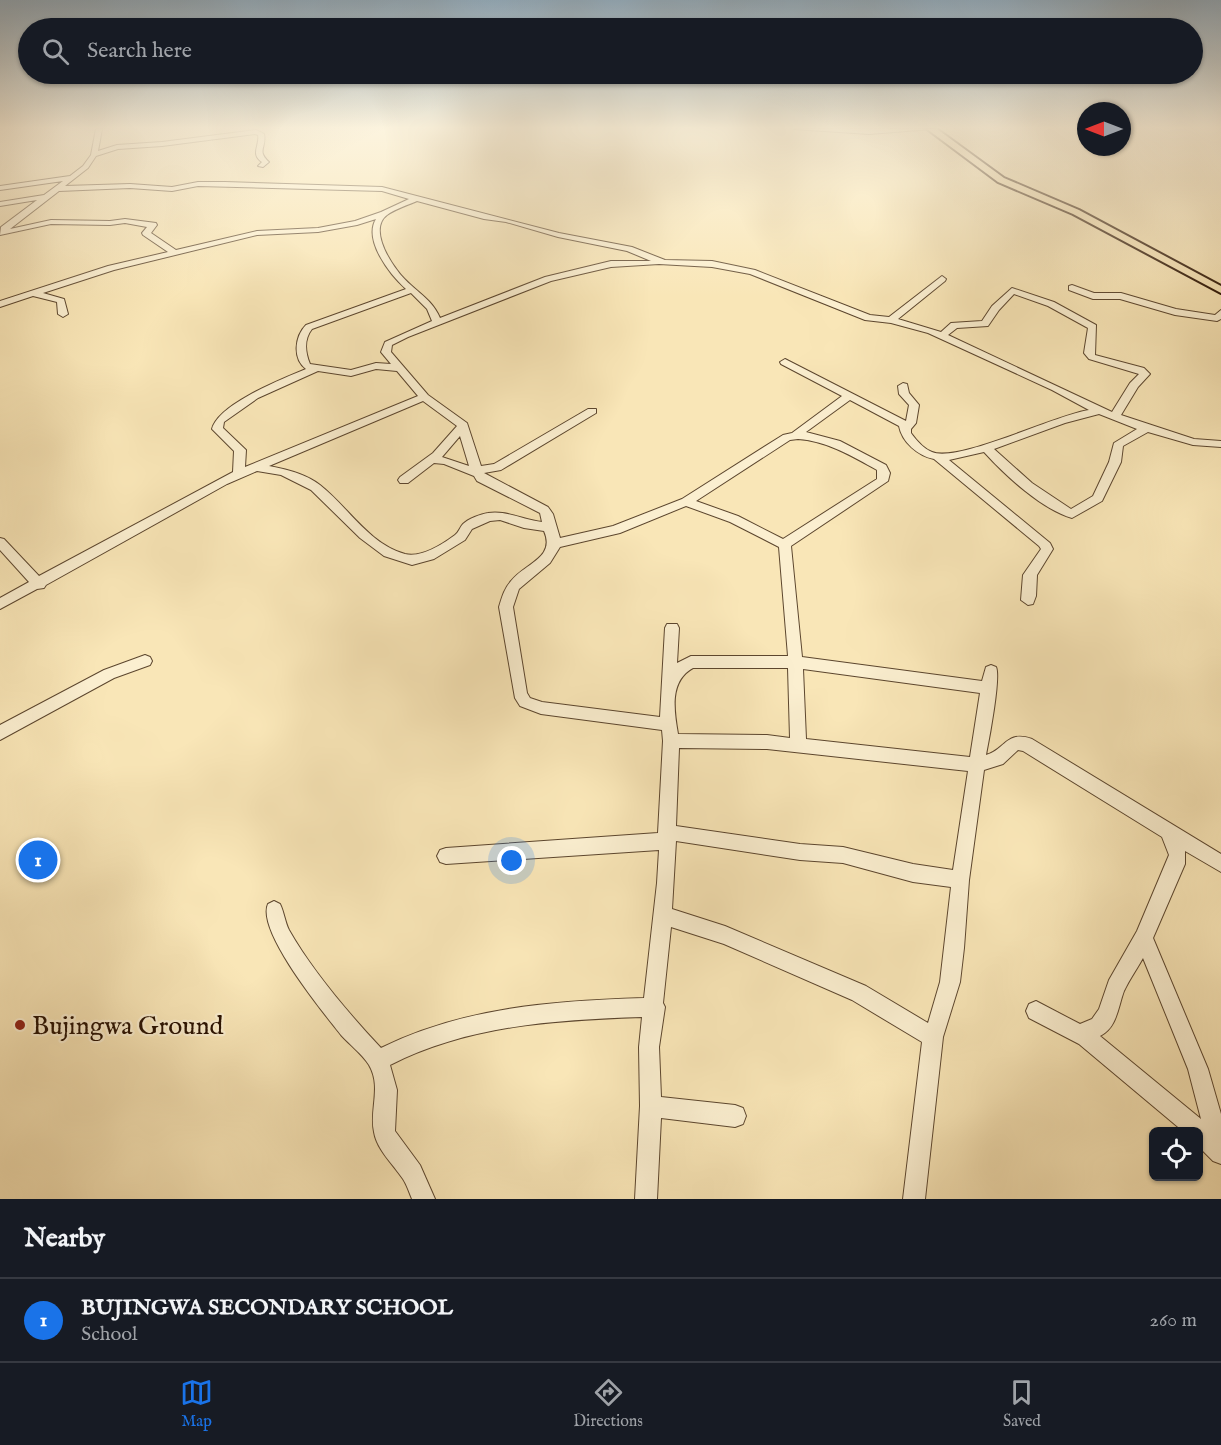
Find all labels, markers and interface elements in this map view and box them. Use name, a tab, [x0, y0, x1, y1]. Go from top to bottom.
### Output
search box	[18, 18, 1203, 84]
icon: search	[39, 35, 72, 68]
text: Search here	[87, 37, 192, 65]
north arrow	[1077, 102, 1131, 156]
pin: 1	[18, 838, 57, 882]
your location	[497, 846, 526, 875]
place label: Bujingwa Ground	[32, 1010, 224, 1043]
marker: Bujingwa Ground	[13, 1018, 27, 1032]
map controls	[1149, 1127, 1203, 1181]
button: locate	[1149, 1127, 1203, 1181]
text: Nearby	[24, 1222, 105, 1255]
text: BUJINGWA SECONDARY SCHOOL	[81, 1294, 453, 1322]
text: 1	[40, 1308, 47, 1333]
text: 260 m	[1150, 1308, 1197, 1333]
text: School	[81, 1322, 137, 1347]
tab: Map	[180, 1376, 213, 1432]
tab: Directions	[573, 1376, 643, 1432]
tab: Saved	[1003, 1376, 1041, 1432]

